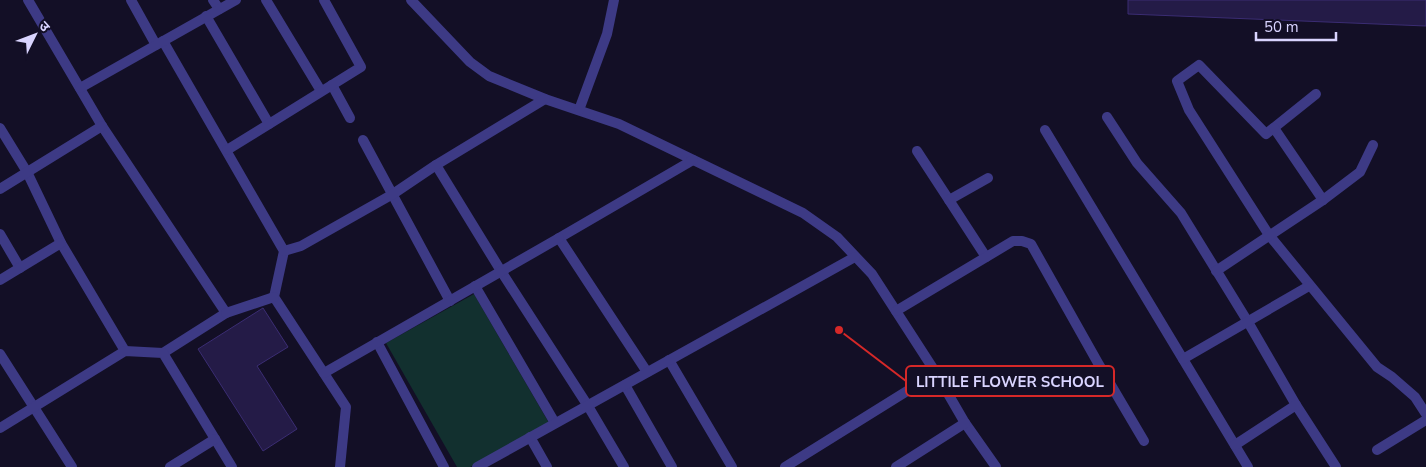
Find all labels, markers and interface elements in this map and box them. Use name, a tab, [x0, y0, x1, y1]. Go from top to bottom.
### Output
north arrow	[10, 10, 60, 60]
scale bar	[1256, 10, 1336, 42]
text: उ	[34, 17, 55, 37]
text: 50 m	[1264, 17, 1299, 37]
callout: LITTILE FLOWER SCHOOL	[906, 366, 1114, 396]
text: LITTILE FLOWER SCHOOL	[916, 372, 1105, 392]

